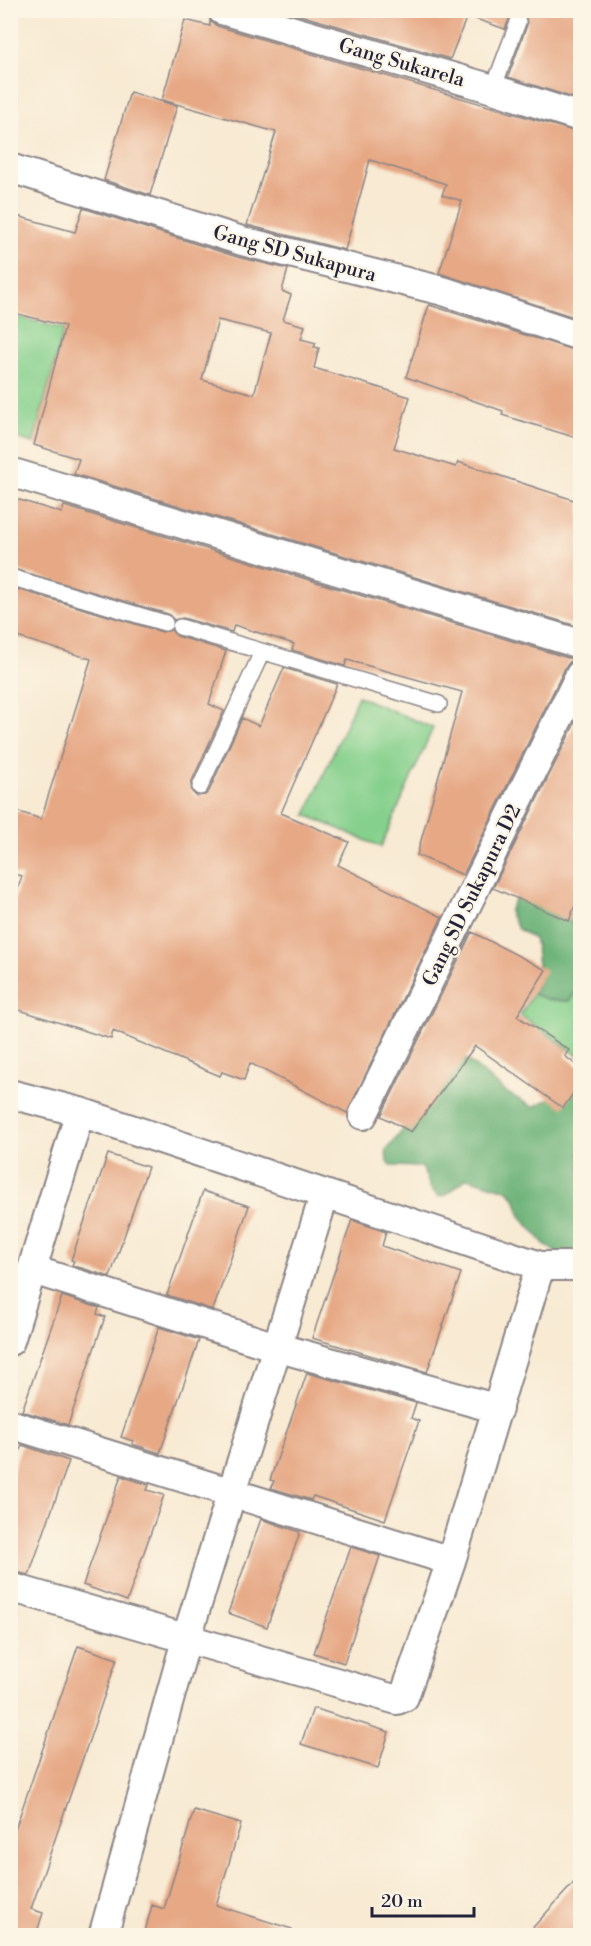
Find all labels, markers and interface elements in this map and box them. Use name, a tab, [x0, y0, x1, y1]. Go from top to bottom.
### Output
street label: Gang Sukarela	[336, 34, 468, 94]
street label: Gang SD Sukapura	[210, 221, 380, 289]
street label: Gang SD Sukapura D2	[417, 801, 527, 991]
scale bar	[372, 1880, 474, 1918]
text: 20 m	[381, 1890, 423, 1913]

